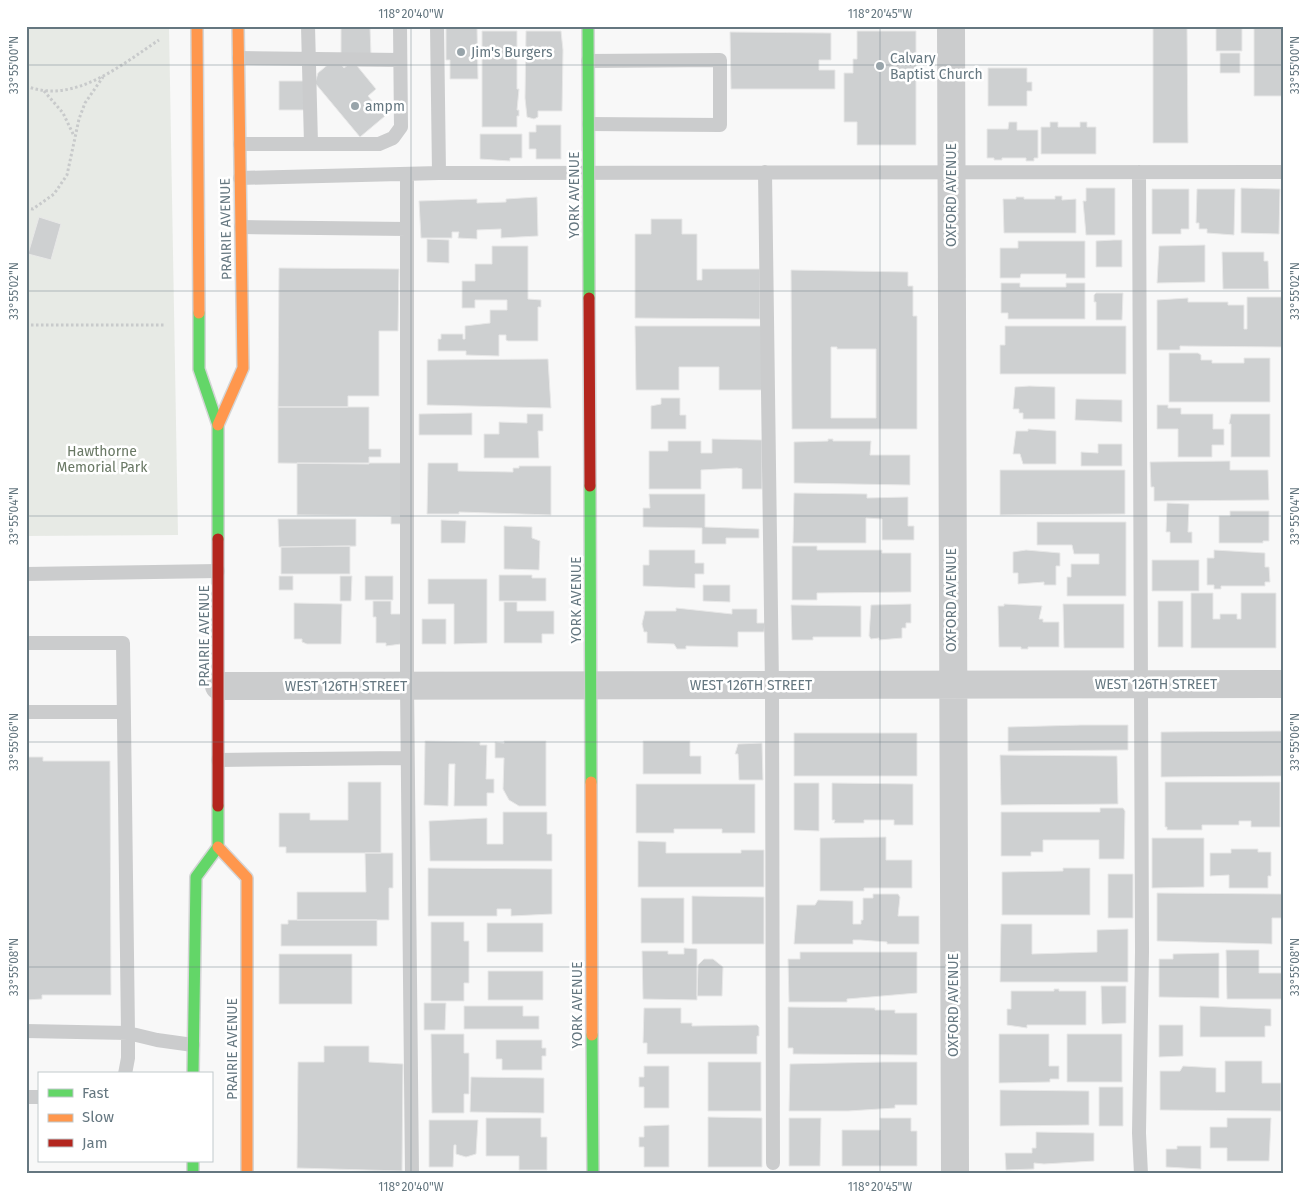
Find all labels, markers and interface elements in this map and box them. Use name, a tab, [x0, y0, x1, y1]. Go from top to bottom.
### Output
text: 118°20'40"W	[378, 7, 444, 21]
text: 118°20'45"W	[848, 7, 912, 21]
text: 33°55'00"N	[7, 36, 21, 94]
text: 33°55'00"N	[1288, 36, 1302, 94]
place label: Jim's Burgers	[471, 44, 553, 61]
marker: Jim's Burgers	[455, 46, 467, 58]
place label: Calvary Baptist Church	[890, 50, 983, 83]
marker: Calvary Baptist Church	[874, 60, 886, 72]
place label: ampm	[365, 98, 405, 115]
marker: ampm	[349, 100, 361, 112]
street label: OXFORD AVENUE	[943, 143, 960, 247]
street label: YORK AVENUE	[566, 152, 583, 238]
street label: PRAIRIE AVENUE	[217, 178, 235, 280]
text: 33°55'02"N	[7, 262, 21, 320]
text: 33°55'02"N	[1288, 262, 1302, 320]
park label: Hawthorne Memorial Park	[57, 443, 148, 476]
text: 33°55'04"N	[7, 487, 21, 545]
text: 33°55'04"N	[1288, 487, 1302, 545]
street label: OXFORD AVENUE	[943, 548, 960, 652]
street label: YORK AVENUE	[568, 557, 585, 643]
street label: PRAIRIE AVENUE	[196, 585, 213, 687]
street label: WEST 126TH STREET	[1095, 676, 1218, 693]
street label: WEST 126TH STREET	[690, 677, 813, 694]
street label: WEST 126TH STREET	[285, 678, 408, 695]
text: 33°55'06"N	[7, 713, 21, 771]
text: 33°55'06"N	[1288, 713, 1302, 771]
text: 33°55'08"N	[7, 938, 21, 996]
text: 33°55'08"N	[1288, 938, 1302, 996]
street label: OXFORD AVENUE	[945, 953, 962, 1057]
street label: YORK AVENUE	[569, 962, 586, 1048]
street label: PRAIRIE AVENUE	[224, 998, 241, 1100]
legend	[38, 1072, 212, 1162]
text: Fast	[82, 1084, 109, 1102]
text: Slow	[82, 1108, 114, 1126]
text: Jam	[82, 1134, 108, 1152]
text: 118°20'40"W	[378, 1180, 444, 1194]
text: 118°20'45"W	[848, 1180, 912, 1194]

